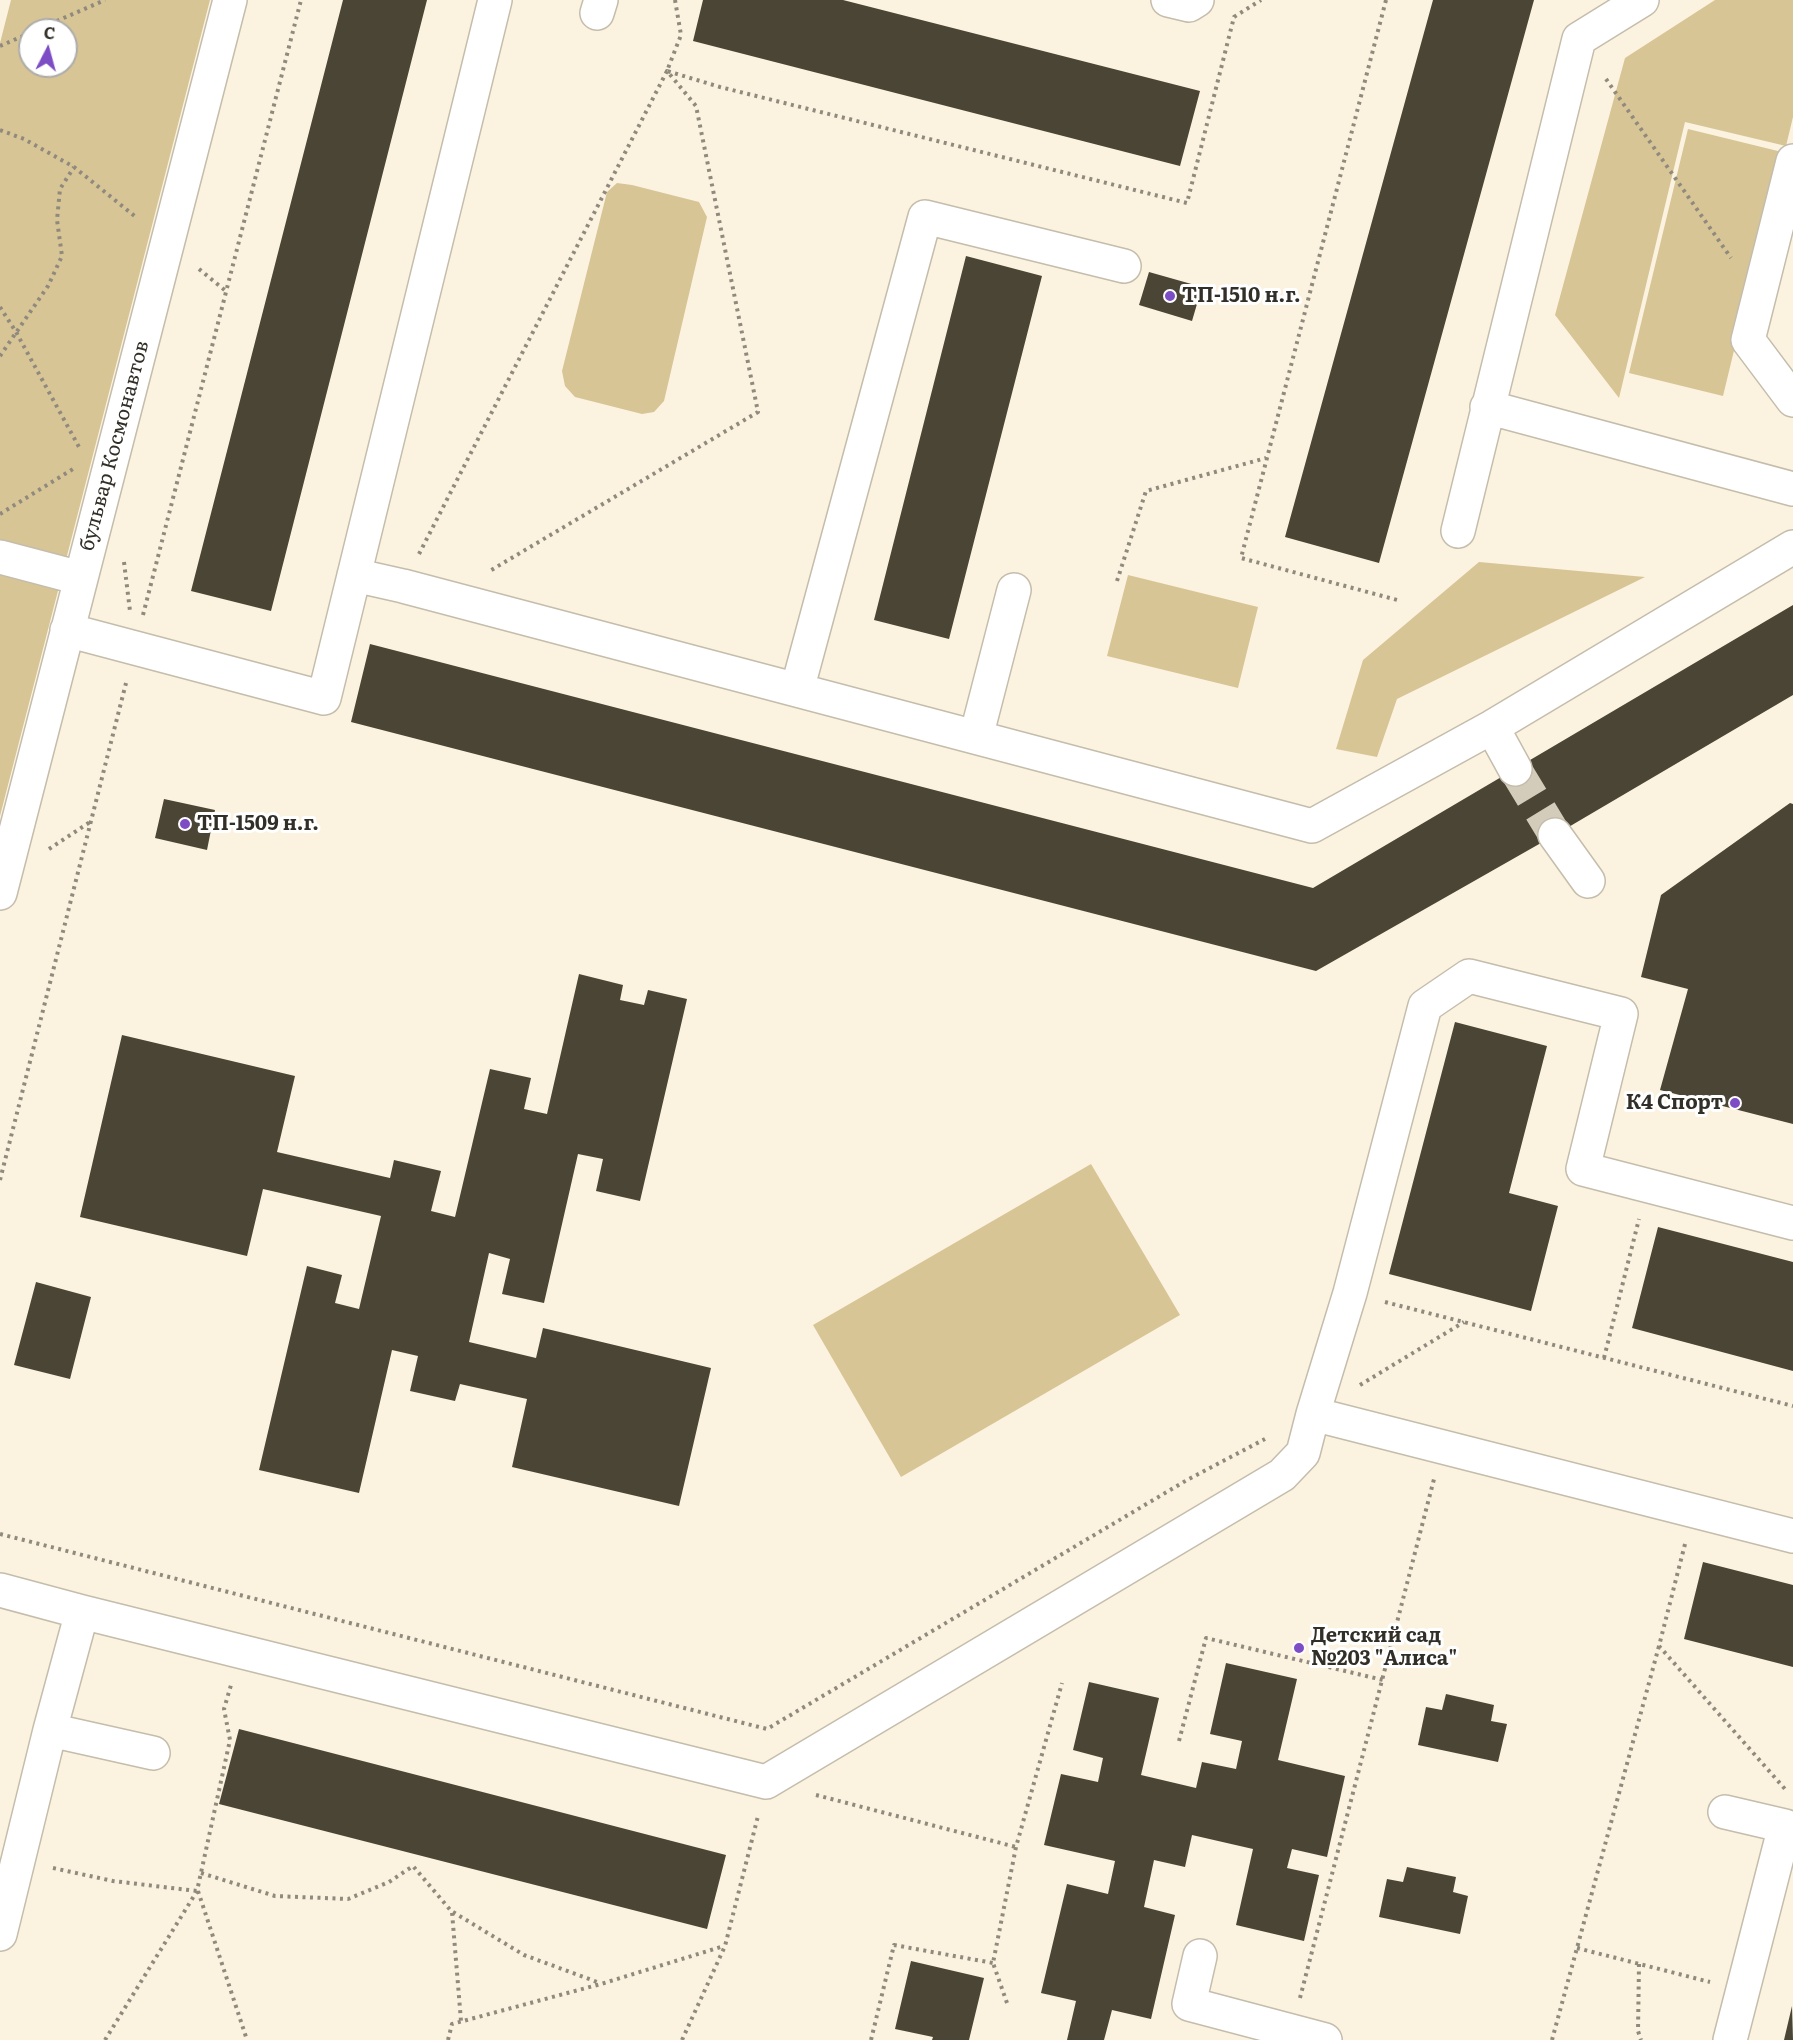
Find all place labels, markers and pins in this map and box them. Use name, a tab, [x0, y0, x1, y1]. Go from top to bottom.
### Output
place label: ТП-1510 н.г.	[1182, 284, 1301, 308]
marker: ТП-1510 н.г.	[1163, 289, 1177, 303]
place label: ТП-1509 н.г.	[197, 812, 319, 836]
marker: ТП-1509 н.г.	[178, 817, 192, 831]
place label: К4 Спорт	[1626, 1091, 1723, 1115]
marker: К4 Спорт	[1728, 1096, 1742, 1110]
place label: Детский сад №203 "Алиса"	[1311, 1624, 1457, 1671]
marker: Детский сад №203 "Алиса"	[1292, 1641, 1306, 1655]

